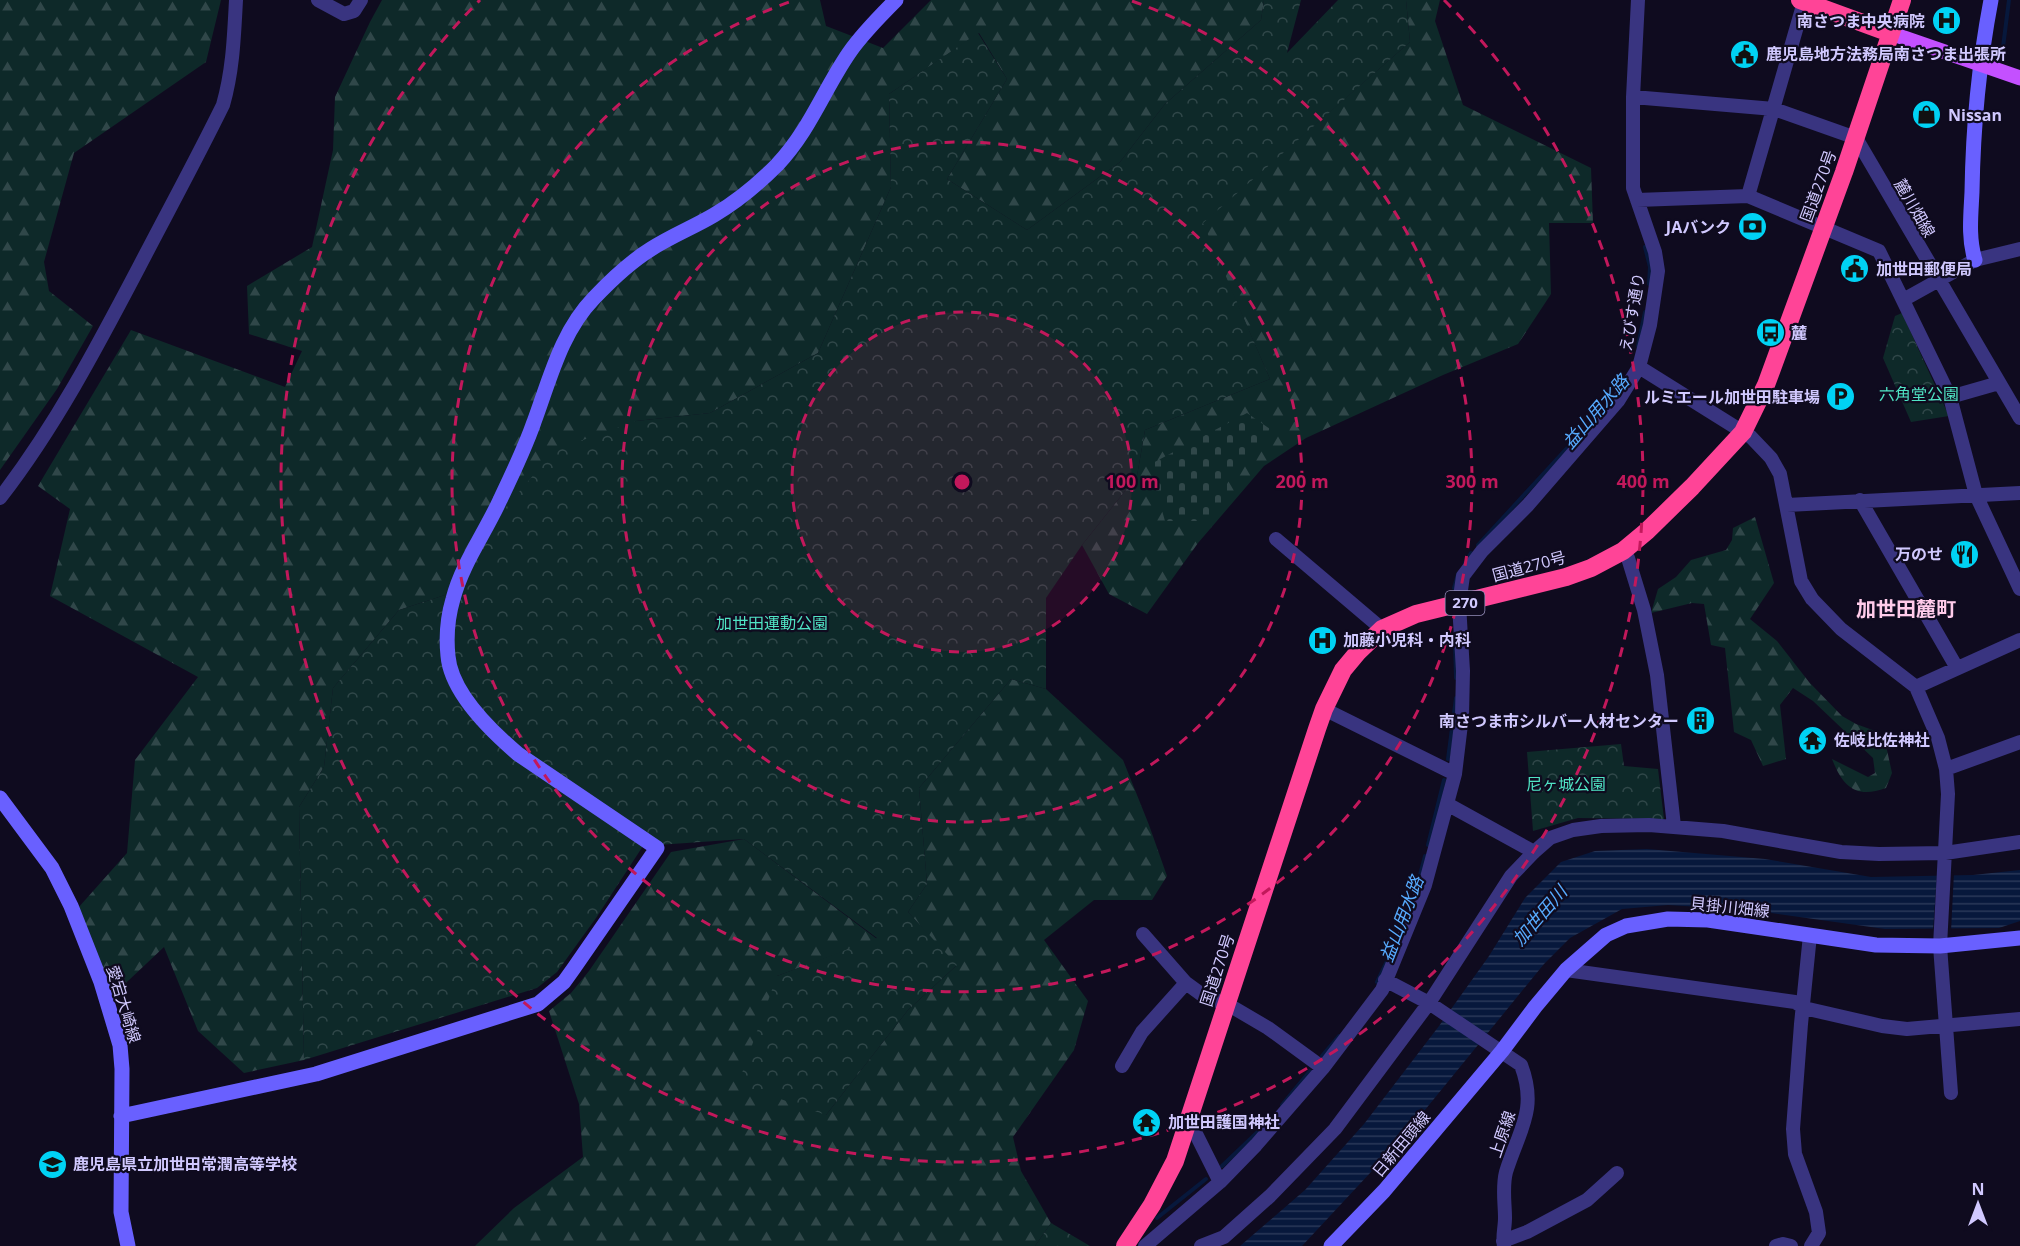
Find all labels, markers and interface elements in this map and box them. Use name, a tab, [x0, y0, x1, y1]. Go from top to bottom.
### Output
hospital icon: 南さつま中央病院	[1930, 5, 1962, 37]
place label: 南さつま中央病院	[1797, 10, 1925, 32]
public building icon: 鹿児島地方法務局南さつま出張所	[1729, 38, 1761, 70]
place label: 鹿児島地方法務局南さつま出張所	[1766, 43, 2006, 65]
shop icon: Nissan	[1911, 99, 1943, 131]
place label: Nissan	[1948, 104, 2002, 126]
street label: 国道270号	[1795, 147, 1841, 225]
street label: 麓川畑線	[1889, 175, 1941, 241]
bank icon: JAバンク	[1736, 211, 1768, 243]
place label: JAバンク	[1664, 216, 1731, 238]
public building icon: 加世田郵便局	[1839, 253, 1871, 285]
place label: 加世田郵便局	[1876, 258, 1972, 280]
street label: えびす通り	[1614, 271, 1650, 353]
bus stop icon: 麓	[1754, 317, 1786, 349]
place label: 麓	[1791, 322, 1807, 344]
water label: 益山用水路	[1557, 368, 1635, 453]
parking icon: ルミエール加世田駐車場	[1825, 381, 1857, 413]
park label: 六角堂公園	[1879, 383, 1959, 405]
place label: ルミエール加世田駐車場	[1644, 386, 1820, 408]
text: 100 m	[1105, 469, 1159, 493]
text: 200 m	[1275, 469, 1329, 493]
text: 300 m	[1445, 469, 1499, 493]
text: 400 m	[1616, 469, 1670, 493]
centre of rings	[952, 472, 972, 492]
restaurant icon: 万のせ	[1948, 538, 1980, 570]
place label: 万のせ	[1895, 543, 1943, 565]
street label: 国道270号	[1490, 546, 1568, 586]
road number: 270	[1446, 591, 1484, 615]
district label: 加世田麓町	[1856, 595, 1956, 622]
park label: 加世田運動公園	[716, 612, 828, 634]
hospital icon: 加藤小児科・内科	[1306, 624, 1338, 656]
place label: 加藤小児科・内科	[1343, 629, 1471, 651]
building icon: 南さつま市シルバー人材センター	[1684, 705, 1716, 737]
place label: 南さつま市シルバー人材センター	[1439, 710, 1679, 732]
temple icon: 佐岐比佐神社	[1797, 724, 1829, 756]
place label: 佐岐比佐神社	[1833, 729, 1930, 751]
park label: 尼ヶ城公園	[1526, 773, 1606, 795]
water label: 益山用水路	[1374, 870, 1429, 965]
water label: 加世田川	[1507, 879, 1573, 950]
street label: 貝掛川畑線	[1689, 892, 1771, 922]
street label: 国道270号	[1195, 931, 1239, 1009]
street label: 愛宕大崎線	[102, 963, 146, 1045]
temple icon: 加世田護国神社	[1131, 1106, 1163, 1138]
street label: 日新田頭線	[1367, 1106, 1435, 1182]
street label: 上原線	[1484, 1108, 1520, 1160]
place label: 加世田護国神社	[1168, 1111, 1280, 1133]
school or university icon: 鹿児島県立加世田常潤高等学校	[36, 1148, 68, 1180]
place label: 鹿児島県立加世田常潤高等学校	[73, 1153, 297, 1175]
north arrow	[1948, 1174, 2008, 1234]
text: N	[1971, 1178, 1985, 1200]

